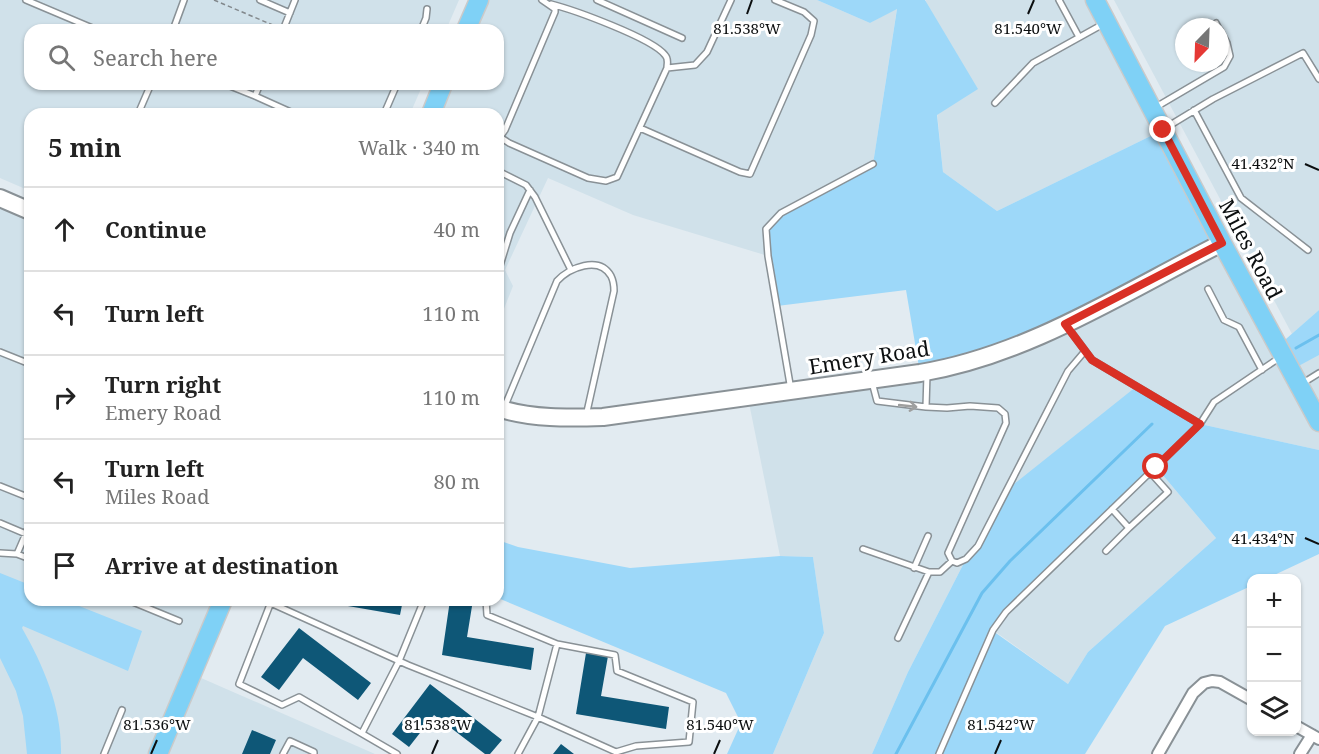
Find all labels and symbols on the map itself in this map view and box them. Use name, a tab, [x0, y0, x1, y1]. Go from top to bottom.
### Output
text: 81.538°W	[713, 18, 781, 38]
text: 81.540°W	[994, 18, 1062, 38]
north arrow	[1175, 18, 1229, 72]
route end	[1149, 116, 1175, 142]
text: 41.432°N	[1231, 153, 1295, 173]
street label: Miles Road	[1213, 194, 1289, 304]
street label: Emery Road	[807, 334, 932, 380]
one-way arrow	[897, 401, 917, 412]
route start	[1142, 453, 1168, 479]
text: 41.434°N	[1231, 528, 1295, 548]
text: 81.536°W	[123, 714, 191, 734]
text: 81.538°W	[404, 714, 472, 734]
text: 81.540°W	[686, 714, 754, 734]
text: 81.542°W	[967, 714, 1035, 734]

